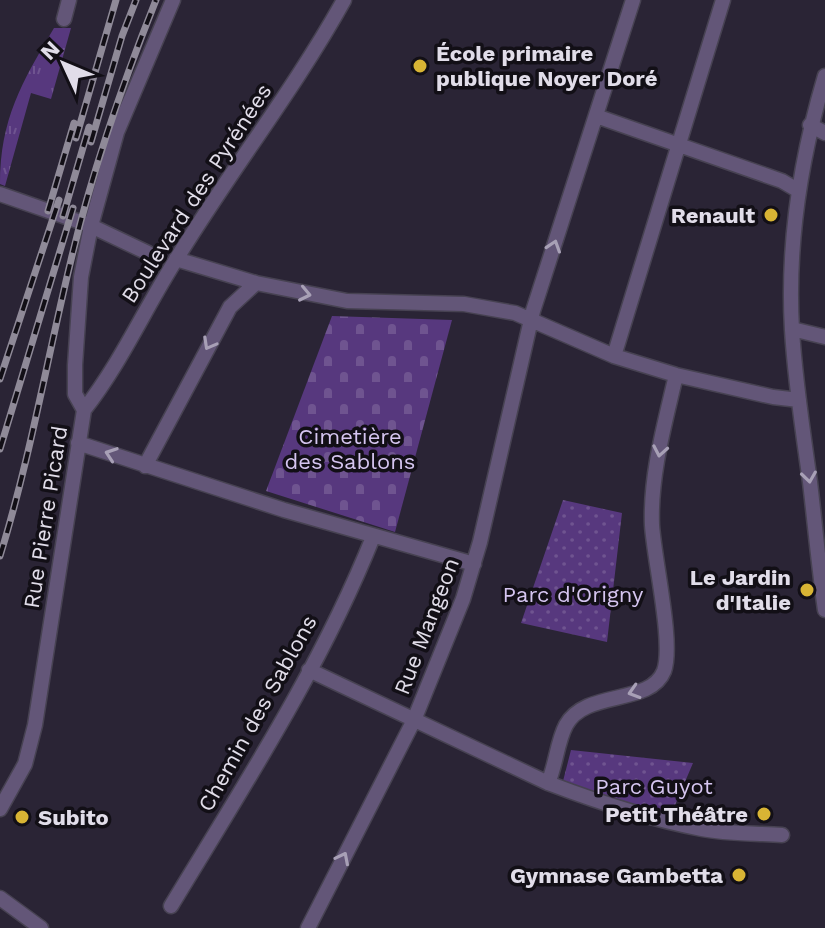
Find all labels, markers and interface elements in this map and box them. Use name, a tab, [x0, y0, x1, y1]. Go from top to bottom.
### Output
north arrow	[24, 24, 104, 104]
text: N	[35, 36, 65, 65]
place label: École primaire publique Noyer Doré	[436, 41, 657, 91]
marker: École primaire publique Noyer Doré	[411, 57, 429, 75]
street label: Boulevard des Pyrénées	[116, 79, 277, 307]
place label: Renault	[671, 203, 755, 228]
marker: Renault	[762, 206, 780, 224]
one-way arrow	[545, 240, 561, 253]
one-way arrow	[297, 285, 311, 302]
one-way arrow	[203, 335, 219, 350]
street label: Rue Pierre Picard	[19, 424, 72, 610]
park label: Cimetière des Sablons	[285, 424, 415, 474]
one-way arrow	[652, 444, 669, 458]
one-way arrow	[105, 448, 119, 464]
one-way arrow	[800, 470, 817, 484]
street label: Rue Mangeon	[389, 554, 464, 698]
place label: Le Jardin d'Italie	[690, 565, 791, 615]
marker: Le Jardin d'Italie	[798, 581, 816, 599]
park label: Parc d'Origny	[503, 582, 644, 607]
street label: Chemin des Sablons	[193, 611, 322, 816]
one-way arrow	[628, 683, 642, 699]
park label: Parc Guyot	[595, 774, 713, 799]
place label: Petit Théâtre	[605, 802, 748, 827]
place label: Subito	[38, 805, 109, 830]
marker: Petit Théâtre	[755, 805, 773, 823]
marker: Subito	[13, 808, 31, 826]
one-way arrow	[334, 852, 349, 867]
place label: Gymnase Gambetta	[510, 863, 723, 888]
marker: Gymnase Gambetta	[730, 866, 748, 884]

